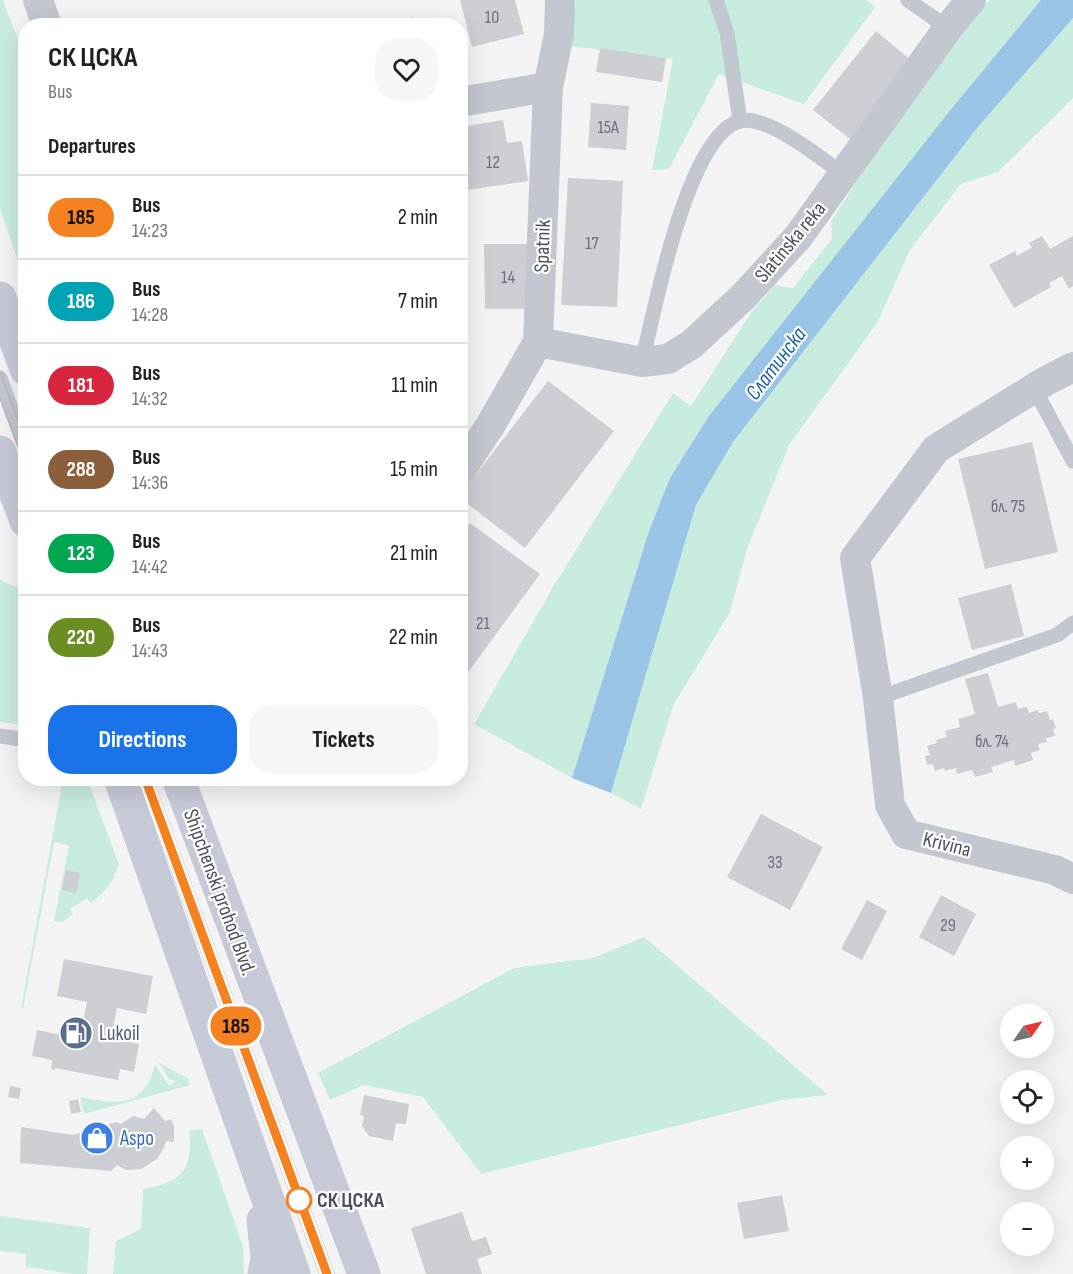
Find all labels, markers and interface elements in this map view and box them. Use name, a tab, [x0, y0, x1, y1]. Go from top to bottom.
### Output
house number: 10	[485, 7, 499, 28]
button: heart	[375, 38, 438, 101]
text: СК ЦСКА	[48, 41, 137, 74]
text: Bus	[48, 80, 72, 104]
house number: 15А	[597, 117, 619, 138]
text: Departures	[48, 133, 136, 160]
house number: 12	[486, 152, 500, 173]
text: Bus	[132, 192, 161, 219]
street label: Slatinska reka	[749, 197, 831, 288]
text: 2 min	[398, 204, 438, 231]
text: 185	[67, 205, 95, 230]
text: 14:23	[132, 219, 168, 243]
street label: Spatnik	[529, 219, 556, 273]
house number: 17	[585, 233, 600, 254]
house number: 14	[501, 267, 515, 288]
text: Bus	[132, 276, 161, 303]
text: 7 min	[398, 288, 438, 315]
text: 186	[67, 289, 95, 314]
text: 14:28	[132, 303, 168, 327]
water label: Слатинска	[740, 322, 812, 406]
text: Bus	[132, 360, 161, 387]
text: 11 min	[391, 372, 438, 399]
text: 181	[68, 373, 94, 398]
text: 14:32	[132, 387, 168, 411]
text: Bus	[132, 444, 161, 471]
text: 15 min	[390, 456, 438, 483]
text: 288	[66, 457, 96, 482]
text: 14:36	[132, 471, 168, 495]
house number: бл. 75	[991, 496, 1025, 517]
text: Bus	[132, 528, 161, 555]
text: 21 min	[390, 540, 438, 567]
text: 123	[67, 541, 95, 566]
text: 14:42	[132, 555, 168, 579]
text: Bus	[132, 612, 161, 639]
house number: 21	[476, 613, 491, 634]
text: 22 min	[389, 624, 438, 651]
text: 220	[67, 625, 95, 650]
text: 14:43	[132, 639, 168, 663]
button: Directions	[48, 705, 237, 774]
button: Tickets	[249, 705, 438, 774]
house number: бл. 74	[975, 731, 1009, 752]
street label: Shipchenski prohod Blvd.	[178, 806, 261, 979]
street label: Krivina	[920, 826, 973, 862]
house number: 33	[767, 852, 783, 873]
house number: 29	[940, 915, 956, 936]
north arrow	[1000, 1004, 1054, 1058]
map controls	[1000, 1004, 1054, 1256]
line badge: 185	[202, 1006, 270, 1046]
text: 185	[222, 1014, 250, 1039]
fuel station icon: Lukoil	[58, 1015, 94, 1051]
place label: Lukoil	[99, 1021, 140, 1046]
button: locate	[1000, 1070, 1054, 1124]
shop icon: Aspo	[79, 1120, 115, 1156]
place label: Aspo	[119, 1126, 154, 1151]
button: +	[1000, 1136, 1054, 1190]
marker: СК ЦСКА	[286, 1187, 312, 1213]
place label: СК ЦСКА	[317, 1188, 385, 1213]
button: −	[1000, 1202, 1054, 1256]

